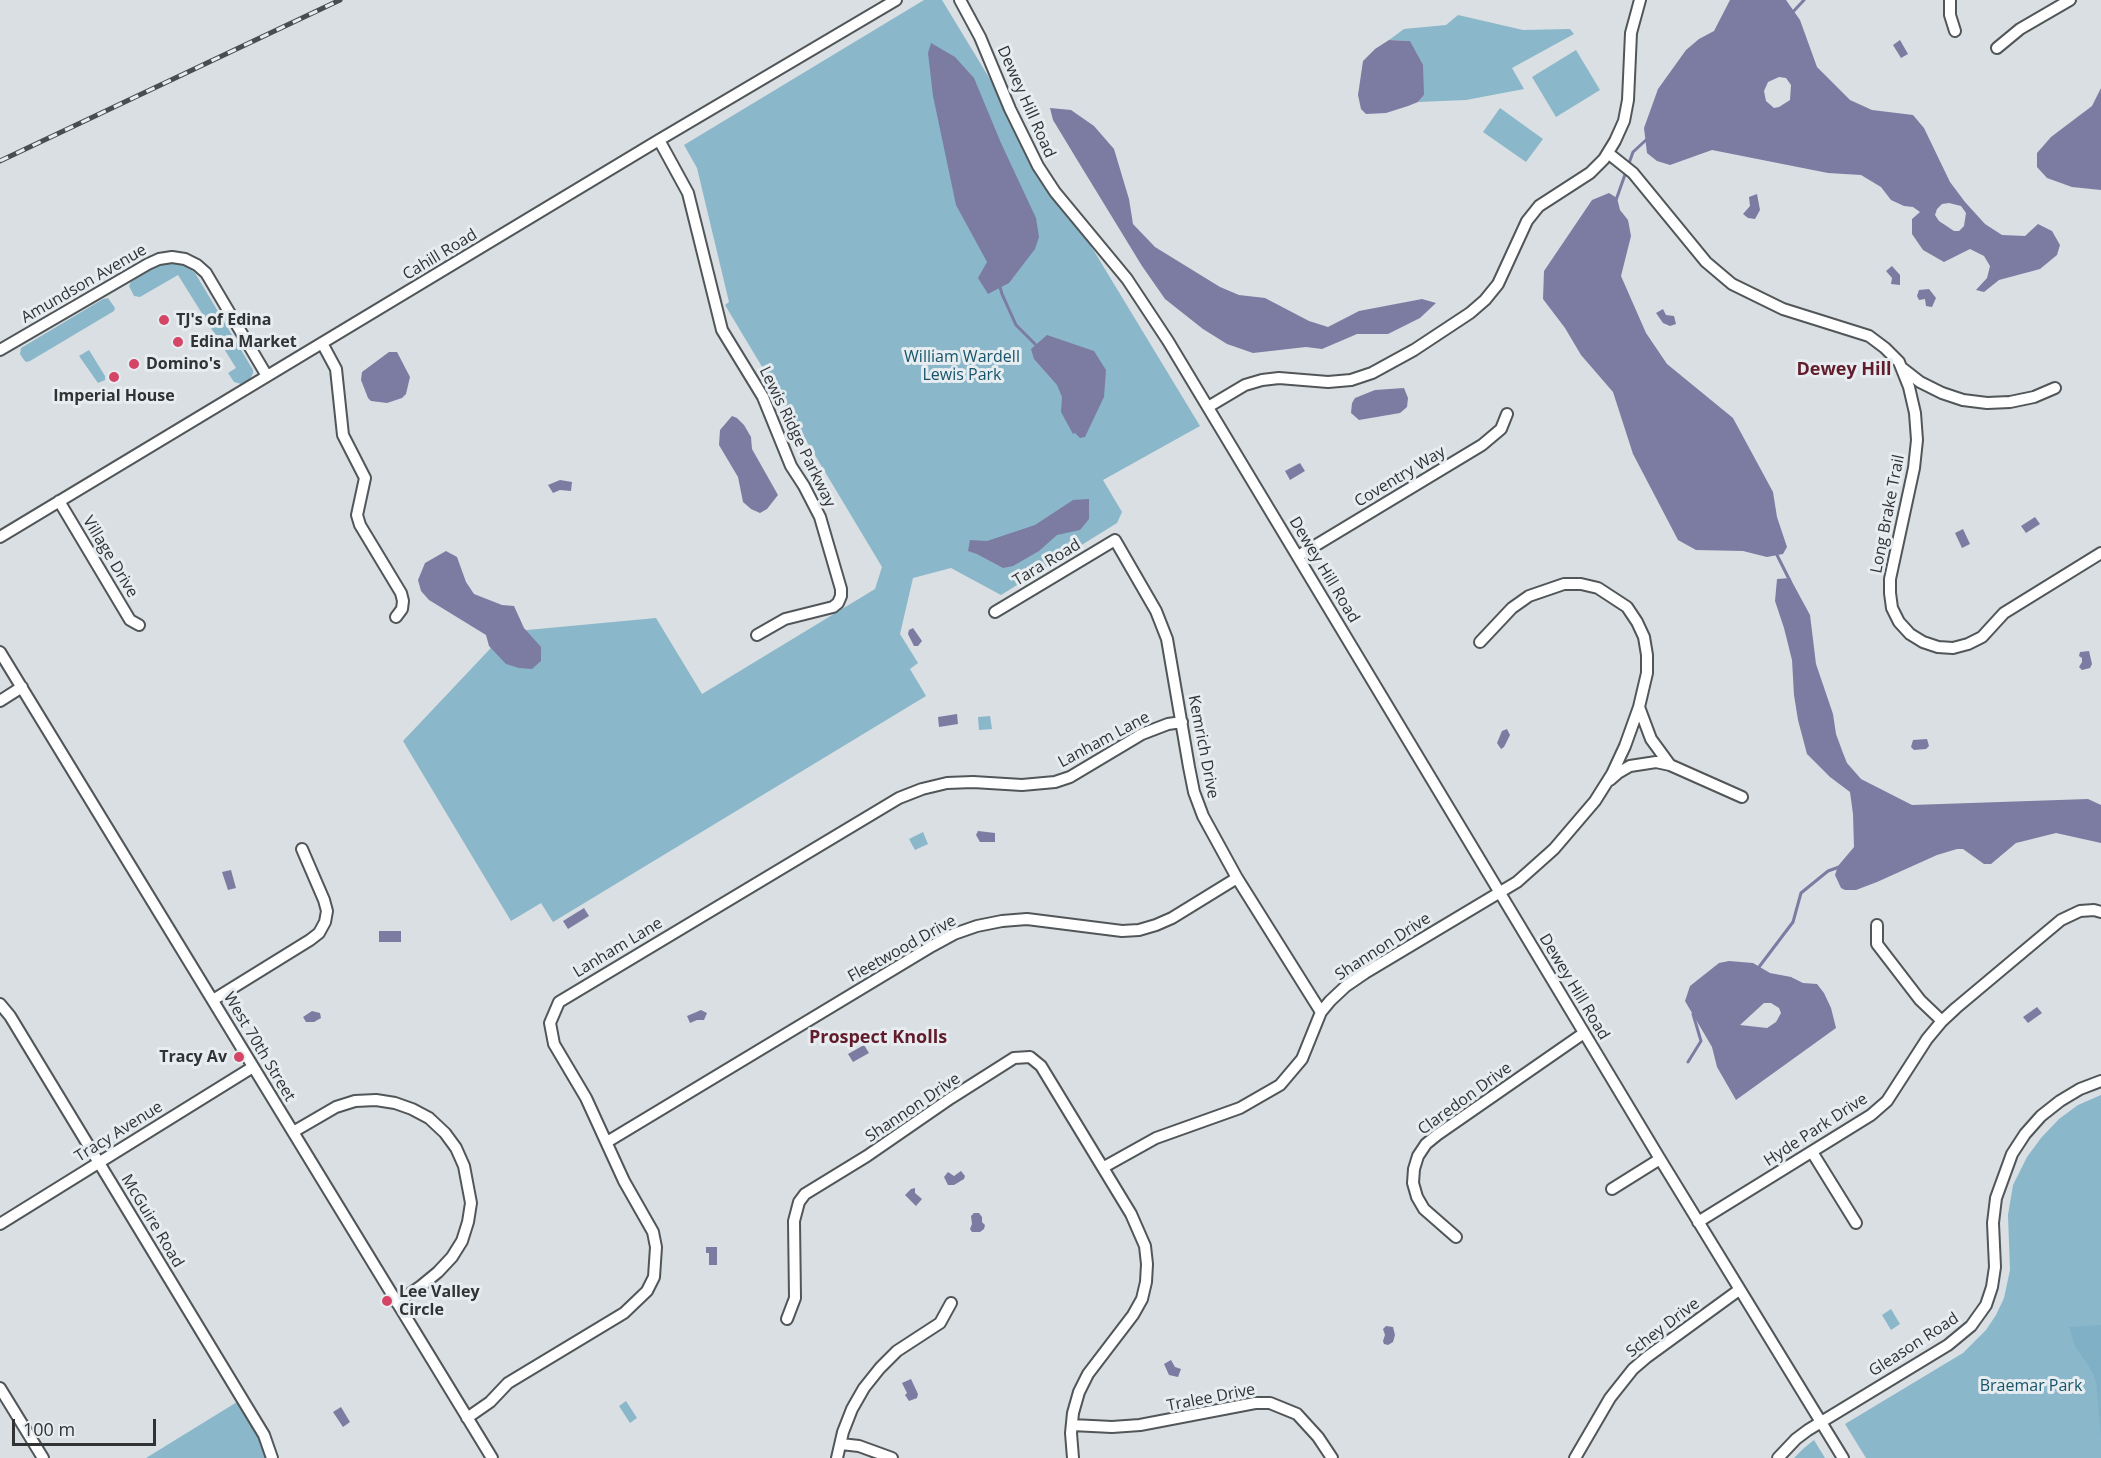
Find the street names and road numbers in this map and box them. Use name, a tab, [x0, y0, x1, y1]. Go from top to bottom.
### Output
street label: Dewey Hill Road	[993, 43, 1059, 161]
street label: Cahill Road	[399, 225, 481, 285]
street label: Amundson Avenue	[18, 240, 150, 328]
street label: Lewis Ridge Parkway	[755, 364, 839, 510]
street label: Coventry Way	[1351, 442, 1449, 512]
street label: Long Brake Trail	[1867, 453, 1909, 575]
street label: Village Drive	[78, 513, 142, 601]
street label: Dewey Hill Road	[1285, 513, 1363, 627]
street label: Tara Road	[1010, 535, 1084, 591]
street label: Kemrich Drive	[1184, 694, 1222, 800]
street label: Lanham Lane	[1055, 708, 1153, 772]
street label: Shannon Drive	[1332, 909, 1434, 985]
street label: Fleetwood Drive	[845, 911, 959, 987]
street label: Lanham Lane	[570, 914, 666, 982]
street label: Dewey Hill Road	[1535, 930, 1613, 1044]
street label: West 70th Street	[219, 989, 299, 1105]
street label: Claredon Drive	[1414, 1059, 1516, 1139]
street label: Shannon Drive	[862, 1069, 964, 1147]
street label: Hyde Park Drive	[1761, 1089, 1871, 1171]
street label: Tracy Avenue	[72, 1097, 166, 1167]
street label: McGuire Road	[117, 1171, 187, 1271]
street label: Schey Drive	[1623, 1294, 1703, 1362]
street label: Gleason Road	[1866, 1309, 1962, 1381]
street label: Tralee Drive	[1165, 1380, 1257, 1416]

